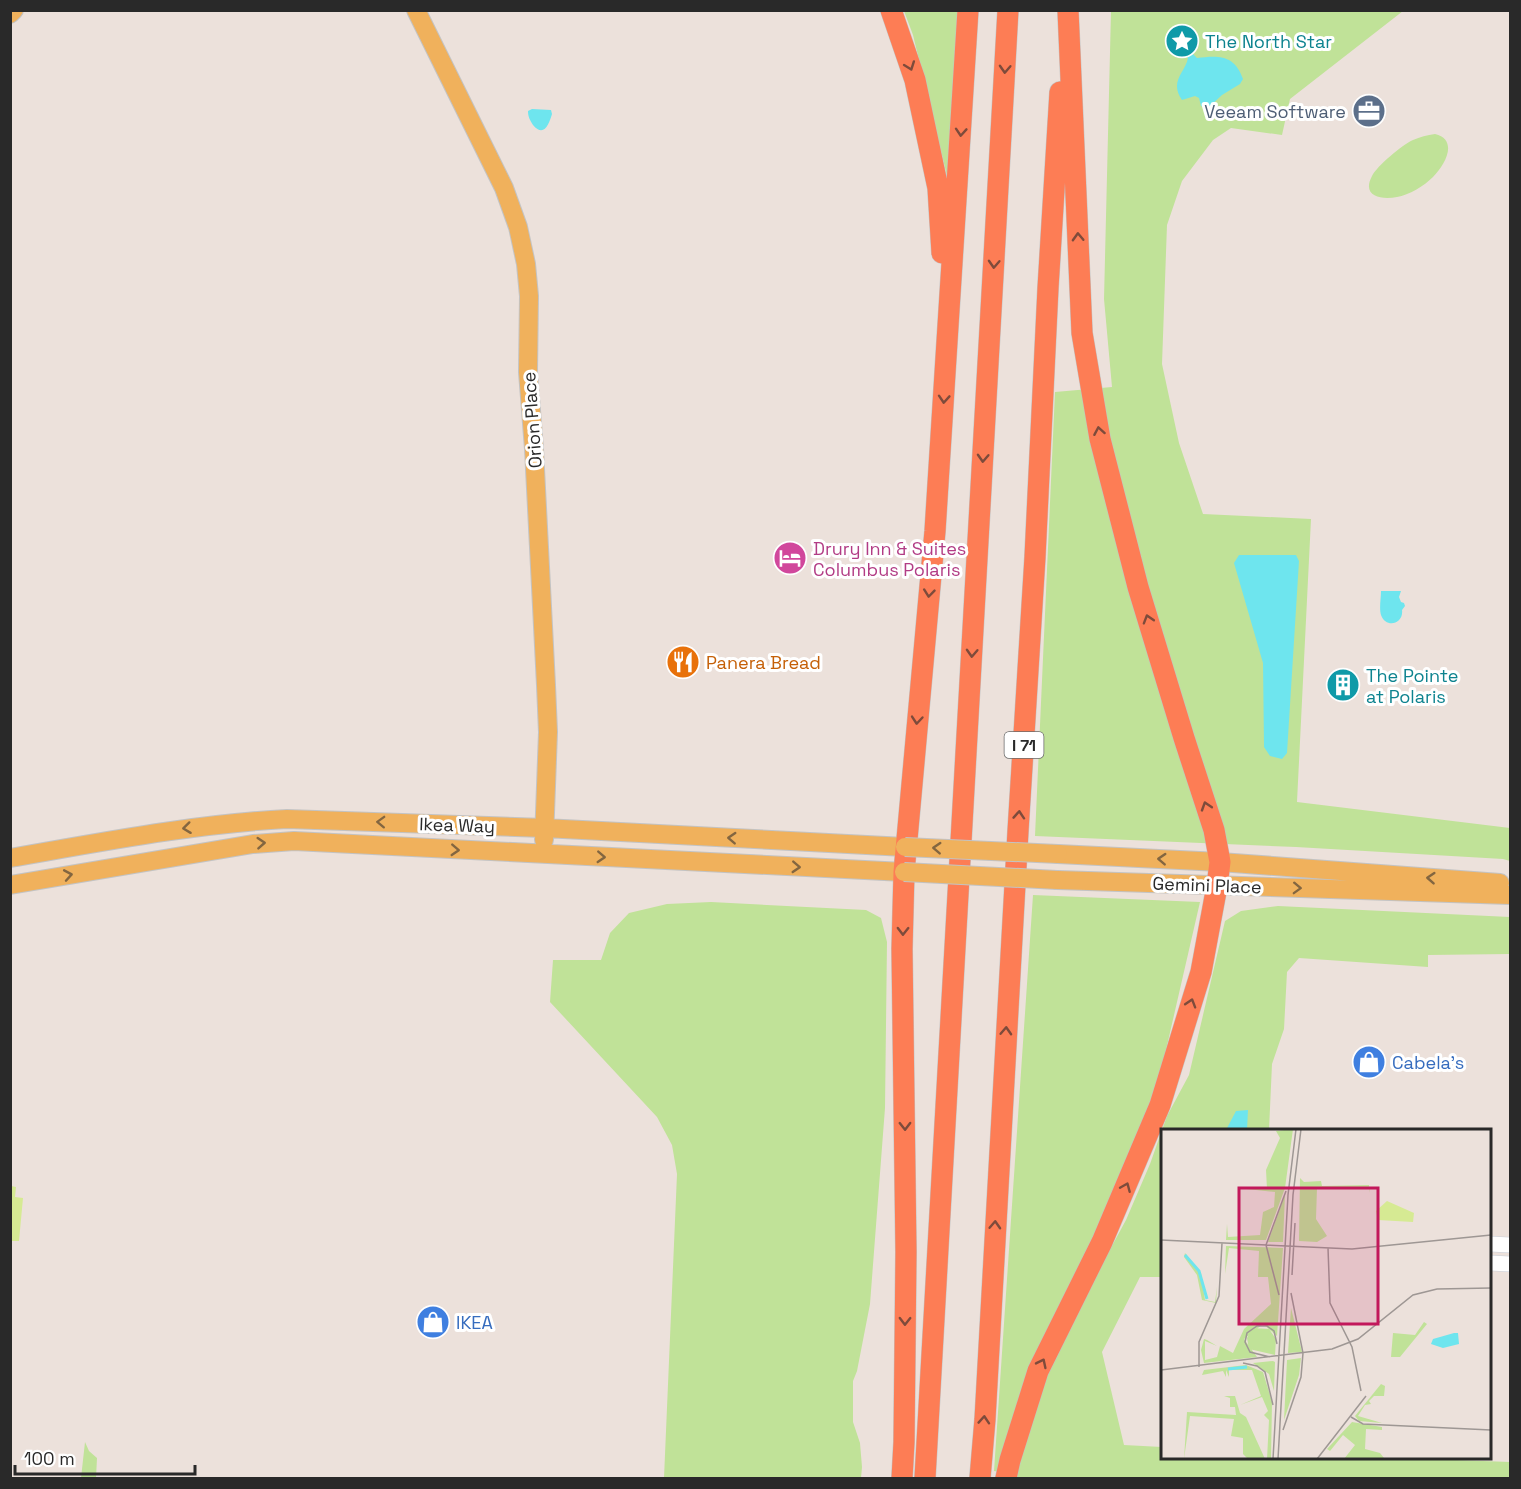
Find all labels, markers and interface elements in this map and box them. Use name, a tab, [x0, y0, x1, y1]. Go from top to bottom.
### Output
place icon: The North Star	[1164, 23, 1200, 59]
place label: The North Star	[1205, 30, 1332, 53]
one-way arrow	[903, 60, 916, 71]
one-way arrow	[998, 64, 1011, 73]
office icon: Veeam Software	[1351, 93, 1387, 129]
place label: Veeam Software	[1204, 100, 1346, 123]
one-way arrow	[955, 127, 968, 136]
one-way arrow	[1072, 233, 1084, 242]
one-way arrow	[987, 259, 1000, 268]
street label: Orion Place	[517, 371, 547, 469]
one-way arrow	[938, 394, 951, 403]
one-way arrow	[1093, 426, 1106, 436]
one-way arrow	[976, 454, 989, 463]
place label: Drury Inn & Suites Columbus Polaris	[813, 537, 966, 581]
hotel icon: Drury Inn & Suites Columbus Polaris	[772, 540, 808, 576]
one-way arrow	[923, 589, 936, 598]
one-way arrow	[1143, 614, 1155, 625]
restaurant icon: Panera Bread	[665, 644, 701, 680]
one-way arrow	[965, 648, 978, 657]
place label: Panera Bread	[706, 651, 821, 674]
place label: The Pointe at Polaris	[1366, 664, 1458, 708]
building icon: The Pointe at Polaris	[1325, 667, 1361, 703]
one-way arrow	[911, 716, 924, 725]
road number: I 71	[1004, 732, 1044, 758]
one-way arrow	[1200, 801, 1213, 812]
one-way arrow	[1012, 811, 1025, 820]
street label: Ikea Way	[419, 812, 495, 838]
one-way arrow	[377, 816, 386, 828]
one-way arrow	[182, 822, 191, 834]
one-way arrow	[728, 832, 737, 845]
one-way arrow	[256, 837, 265, 850]
one-way arrow	[932, 842, 941, 855]
one-way arrow	[451, 843, 460, 856]
one-way arrow	[597, 851, 606, 864]
one-way arrow	[1157, 853, 1166, 866]
one-way arrow	[791, 860, 800, 873]
one-way arrow	[63, 869, 73, 882]
street label: Gemini Place	[1152, 872, 1262, 898]
one-way arrow	[1427, 872, 1436, 885]
one-way arrow	[1292, 882, 1301, 895]
one-way arrow	[897, 926, 909, 935]
one-way arrow	[1184, 998, 1196, 1009]
one-way arrow	[1000, 1026, 1013, 1035]
shop icon: Cabela's	[1351, 1044, 1387, 1080]
place label: Cabela's	[1392, 1051, 1464, 1074]
one-way arrow	[899, 1121, 911, 1130]
inset map	[1161, 1129, 1491, 1459]
one-way arrow	[1119, 1182, 1131, 1193]
one-way arrow	[989, 1221, 1002, 1230]
shop icon: IKEA	[415, 1304, 451, 1340]
place label: IKEA	[456, 1311, 493, 1334]
one-way arrow	[899, 1316, 911, 1325]
one-way arrow	[1035, 1358, 1047, 1369]
one-way arrow	[978, 1416, 991, 1425]
scale bar	[15, 1438, 195, 1476]
text: 100 m	[24, 1447, 75, 1470]

